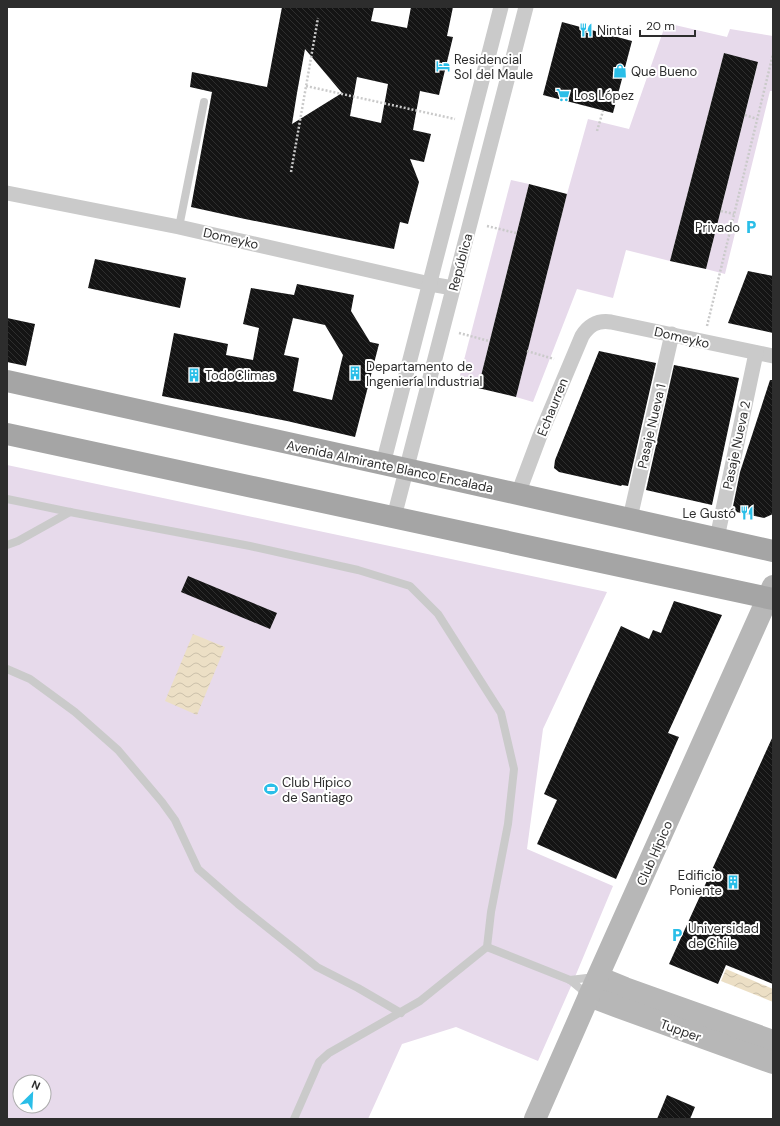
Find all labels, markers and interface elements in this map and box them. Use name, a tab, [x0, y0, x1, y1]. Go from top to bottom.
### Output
scale bar	[640, 12, 695, 38]
text: 20 m	[646, 18, 675, 34]
restaurant icon: Nintai	[578, 22, 594, 38]
place label: Nintai	[597, 22, 632, 39]
place label: Residencial Sol del Maule	[454, 51, 533, 83]
hotel icon: Residencial Sol del Maule	[435, 58, 451, 74]
shop icon: Que Bueno	[612, 63, 628, 79]
place label: Que Bueno	[631, 63, 697, 80]
supermarket icon: Los López	[555, 87, 571, 103]
place label: Los López	[574, 87, 634, 104]
place label: Privado	[695, 219, 740, 236]
parking icon: Privado	[743, 219, 759, 235]
street label: Domeyko	[202, 224, 261, 253]
street label: República	[445, 231, 476, 293]
street label: Domeyko	[653, 323, 712, 352]
place label: Departamento de Ingeniería Industrial	[366, 358, 482, 390]
building icon: Departamento de Ingeniería Industrial	[347, 365, 363, 381]
building icon: TodoClimas	[186, 367, 202, 383]
place label: TodoClimas	[205, 367, 275, 384]
street label: Echaurren	[533, 376, 572, 439]
street label: Pasaje Nueva 1	[633, 382, 670, 470]
street label: Pasaje Nueva 2	[719, 399, 754, 491]
street label: Avenida Almirante Blanco Encalada	[285, 436, 495, 497]
place label: Le Gustó	[682, 505, 736, 522]
restaurant icon: Le Gustó	[739, 505, 755, 521]
place label: Club Hípico de Santiago	[282, 774, 353, 806]
sports icon: Club Hípico de Santiago	[263, 781, 279, 797]
street label: Club Hípico	[633, 818, 676, 888]
place label: Edificio Poniente	[669, 867, 722, 899]
building icon: Edificio Poniente	[725, 874, 741, 890]
place label: Universidad de Chile	[688, 920, 759, 952]
parking icon: Universidad de Chile	[669, 927, 685, 943]
street label: Tupper	[658, 1015, 704, 1046]
north arrow	[12, 1074, 52, 1114]
text: N	[30, 1077, 43, 1093]

